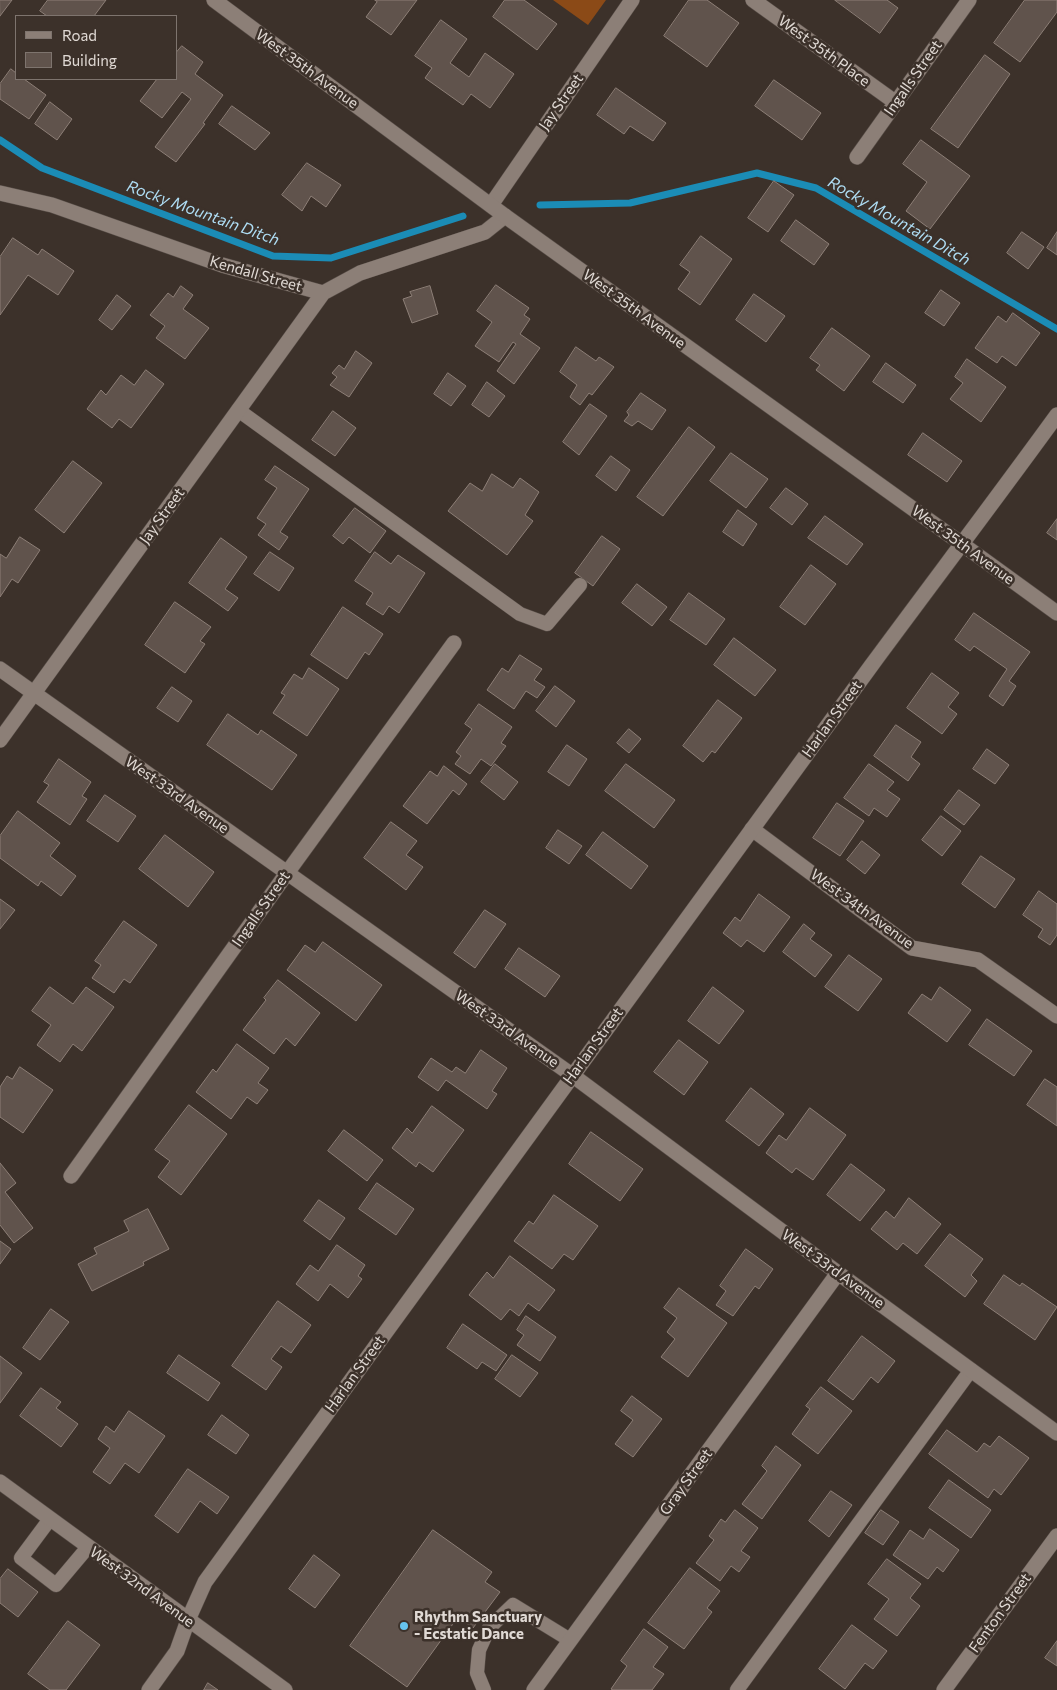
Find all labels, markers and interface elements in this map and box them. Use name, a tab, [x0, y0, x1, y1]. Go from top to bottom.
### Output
street label: West 35th Place	[775, 12, 873, 90]
legend	[15, 15, 178, 80]
text: Road	[62, 26, 97, 44]
street label: West 35th Avenue	[252, 26, 362, 112]
street label: Ingalls Street	[880, 37, 946, 119]
text: Building	[62, 51, 117, 69]
street label: Jay Street	[535, 70, 587, 134]
water label: Rocky Mountain Ditch	[824, 172, 974, 270]
water label: Rocky Mountain Ditch	[124, 176, 282, 250]
street label: Kendall Street	[208, 252, 304, 296]
street label: West 35th Avenue	[579, 266, 689, 352]
street label: Jay Street	[136, 484, 188, 548]
street label: West 35th Avenue	[908, 502, 1018, 588]
street label: Harlan Street	[798, 677, 866, 761]
street label: West 33rd Avenue	[122, 753, 232, 837]
street label: West 34th Avenue	[807, 866, 917, 952]
street label: Ingalls Street	[228, 868, 294, 950]
street label: West 33rd Avenue	[452, 987, 562, 1071]
street label: Harlan Street	[559, 1004, 627, 1088]
street label: West 33rd Avenue	[778, 1226, 888, 1312]
street label: Harlan Street	[321, 1332, 389, 1416]
street label: Gray Street	[656, 1445, 716, 1519]
street label: West 32nd Avenue	[86, 1543, 198, 1631]
street label: Fenton Street	[965, 1570, 1035, 1656]
place label: Rhythm Sanctuary - Ecstatic Dance	[414, 1608, 542, 1643]
marker: Rhythm Sanctuary - Ecstatic Dance	[398, 1620, 410, 1632]

